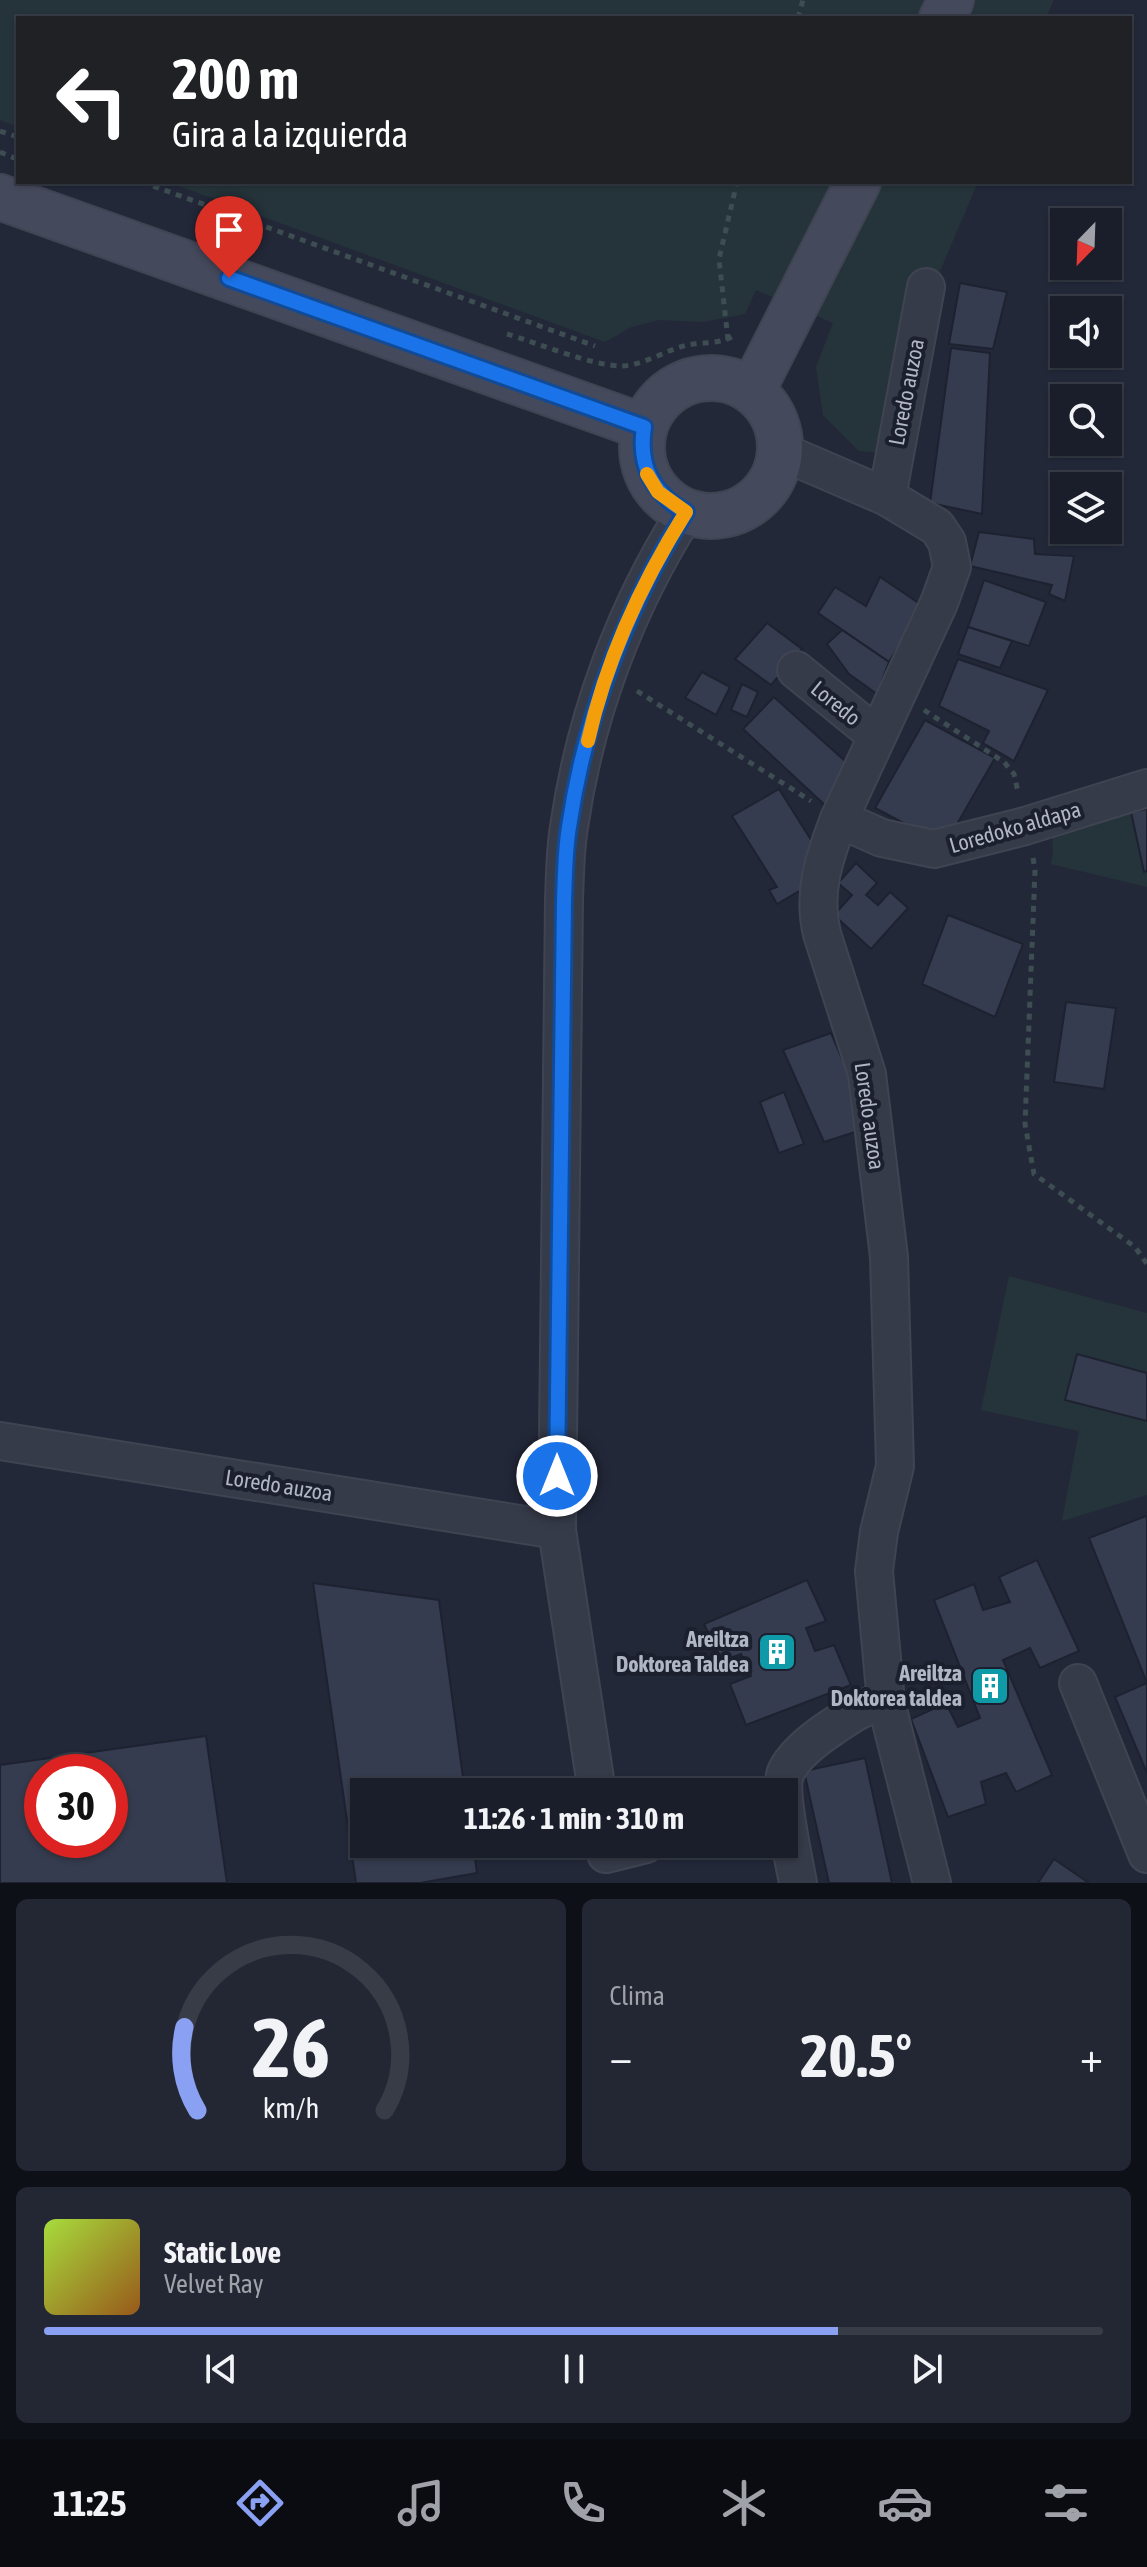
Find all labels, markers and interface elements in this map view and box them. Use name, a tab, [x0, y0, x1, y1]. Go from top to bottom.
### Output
text: 200 m	[172, 47, 299, 111]
icon: left	[40, 48, 144, 152]
text: Gira a la izquierda	[172, 113, 408, 155]
pin	[195, 196, 263, 278]
icon: arrive	[207, 208, 251, 252]
north arrow	[1050, 208, 1122, 280]
map controls	[1050, 208, 1122, 544]
button: sound	[1050, 296, 1122, 368]
street label: Loredo auzoa	[883, 336, 929, 448]
button: search	[1050, 384, 1122, 456]
button: layers	[1050, 472, 1122, 544]
street label: Loredo	[806, 675, 866, 731]
street label: Loredoko aldapa	[946, 796, 1084, 858]
street label: Loredo auzoa	[850, 1061, 890, 1171]
position arrow	[515, 1434, 599, 1518]
street label: Loredo auzoa	[224, 1464, 334, 1506]
place label: Areiltza Doktorea Taldea	[616, 1626, 749, 1677]
building icon: Areiltza Doktorea Taldea	[756, 1631, 798, 1673]
place label: Areiltza Doktorea taldea	[831, 1660, 962, 1711]
building icon: Areiltza Doktorea taldea	[969, 1665, 1011, 1707]
speed limit sign: 30	[24, 1754, 128, 1858]
text: 11:26 · 1 min · 310 m	[464, 1801, 684, 1835]
text: Clima	[610, 1981, 665, 2011]
text: 26	[252, 1999, 330, 2095]
text: 20.5°	[800, 2021, 912, 2090]
text: −	[610, 2031, 632, 2081]
text: +	[1080, 2031, 1103, 2081]
text: km/h	[262, 2091, 319, 2124]
text: Static Love	[164, 2235, 281, 2269]
text: Velvet Ray	[164, 2269, 264, 2299]
icon: previous	[199, 2347, 243, 2391]
icon: pause	[552, 2347, 596, 2391]
icon: next	[905, 2347, 949, 2391]
icon: directions	[232, 2475, 288, 2531]
icon: music	[393, 2475, 449, 2531]
icon: phone	[555, 2475, 611, 2531]
icon: climate	[716, 2475, 772, 2531]
icon: car	[877, 2475, 933, 2531]
icon: filters	[1038, 2475, 1094, 2531]
text: 11:25	[53, 2482, 127, 2524]

